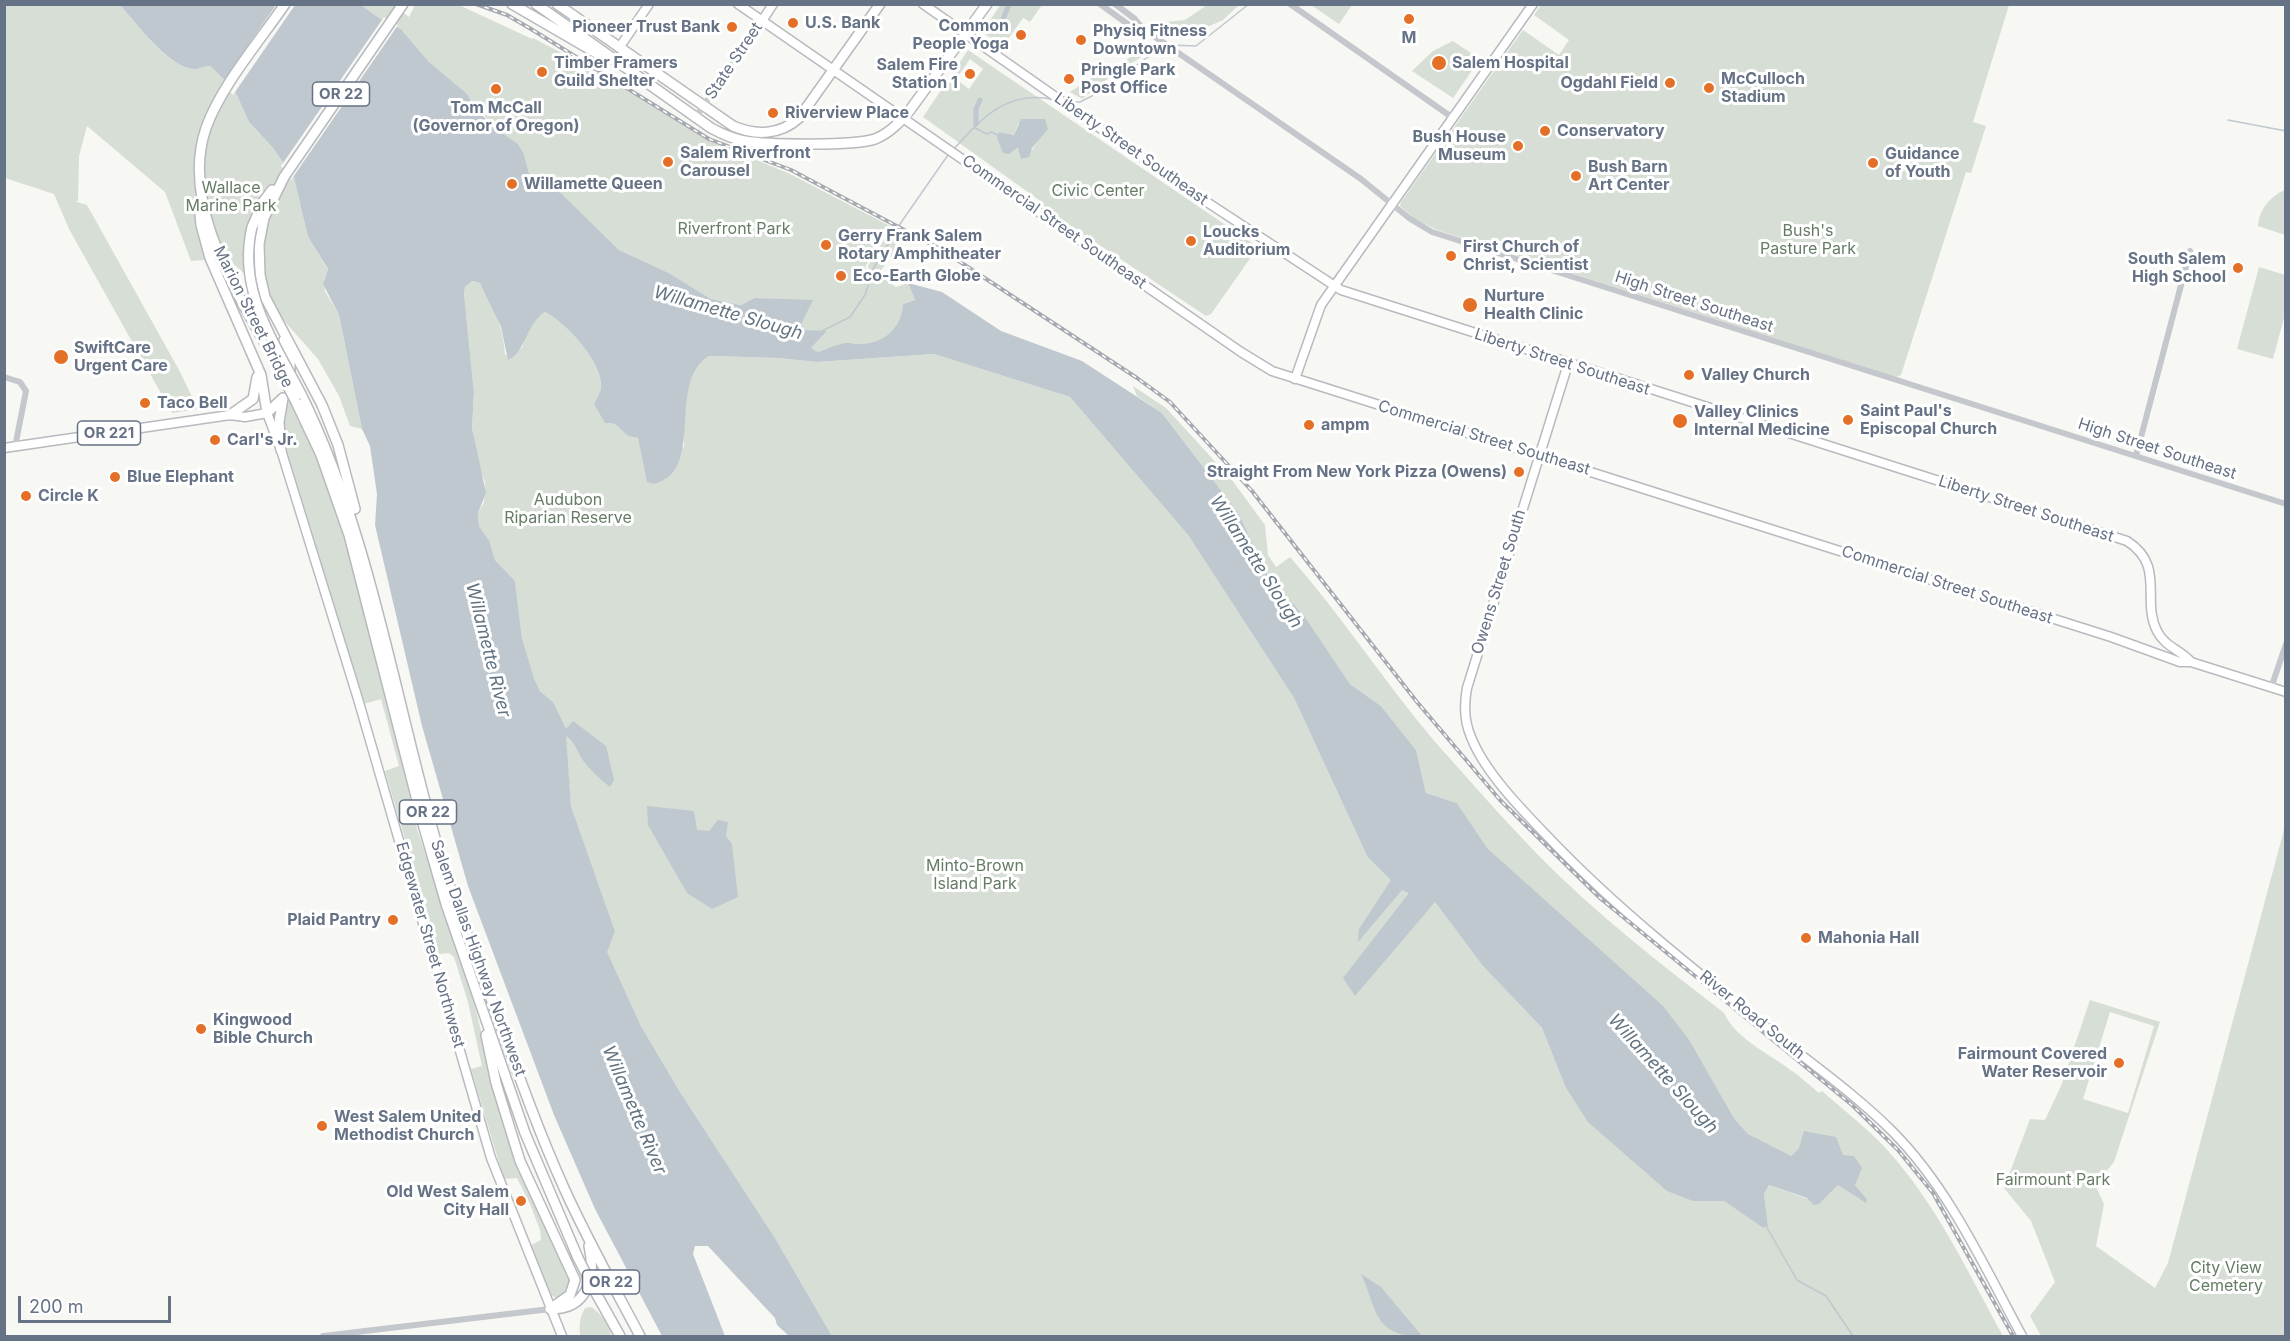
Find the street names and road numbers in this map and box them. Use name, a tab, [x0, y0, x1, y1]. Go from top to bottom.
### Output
street label: State Street	[701, 19, 767, 103]
road number: OR 22	[312, 82, 370, 106]
street label: Liberty Street Southeast	[1050, 89, 1212, 209]
street label: Commercial Street Southeast	[958, 151, 1150, 293]
street label: Marion Street Bridge	[209, 243, 297, 391]
street label: High Street Southeast	[1612, 267, 1776, 337]
street label: Liberty Street Southeast	[1472, 325, 1652, 399]
street label: Commercial Street Southeast	[1376, 397, 1592, 479]
street label: High Street Southeast	[2075, 414, 2239, 484]
road number: OR 221	[78, 421, 140, 445]
street label: Liberty Street Southeast	[1936, 472, 2116, 546]
street label: Owens Street South	[1468, 507, 1530, 657]
street label: Commercial Street Southeast	[1839, 542, 2055, 628]
road number: OR 22	[400, 800, 456, 824]
street label: Salem Dallas Highway Northwest	[426, 837, 530, 1079]
street label: Edgewater Street Northwest	[391, 840, 469, 1050]
street label: River Road South	[1696, 967, 1808, 1063]
road number: OR 22	[582, 1270, 640, 1294]

